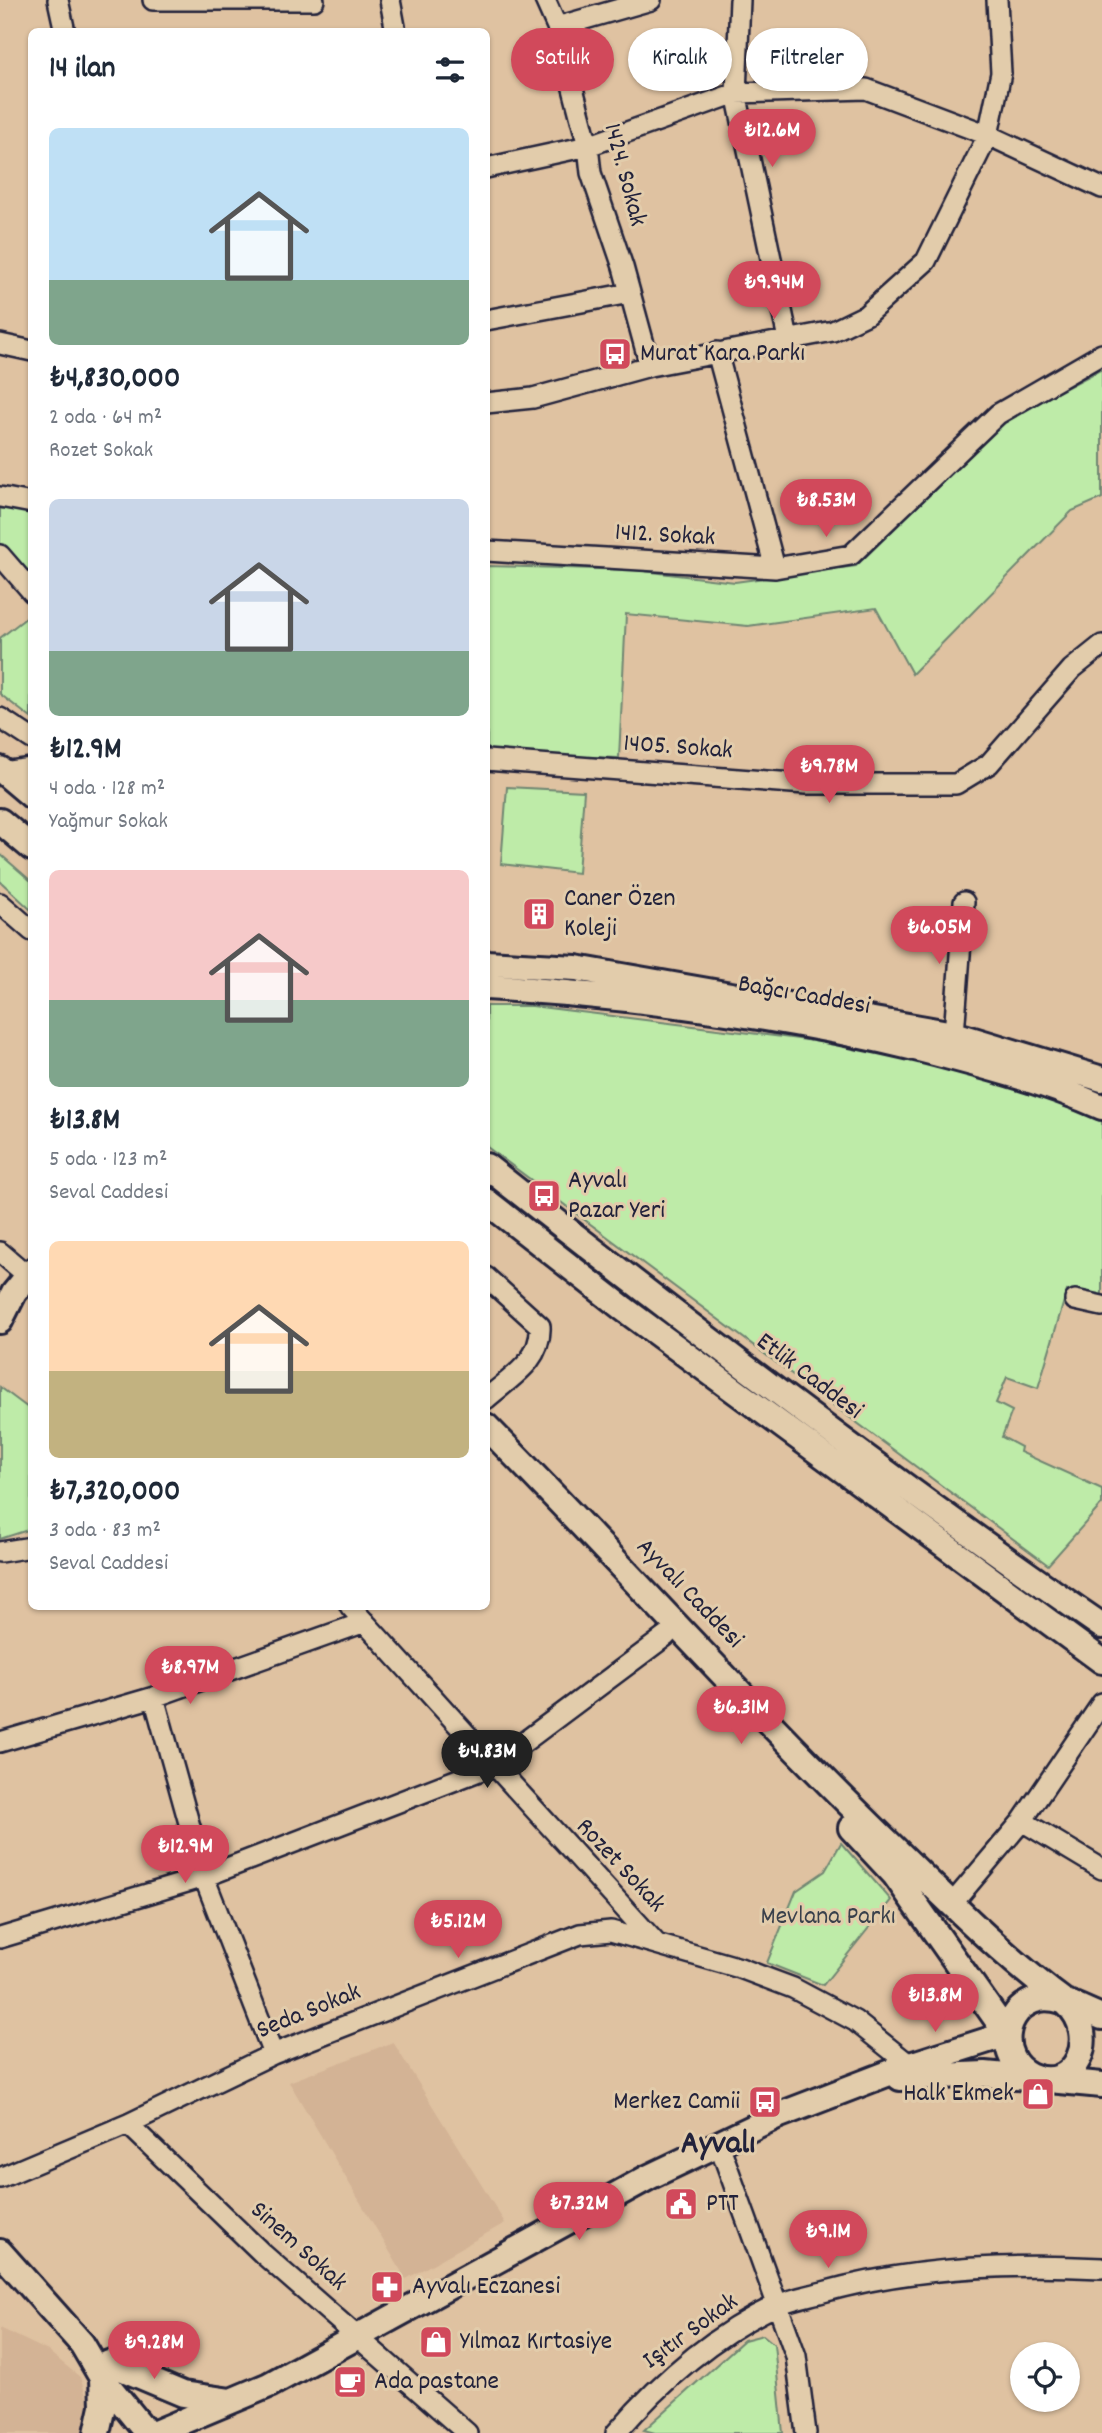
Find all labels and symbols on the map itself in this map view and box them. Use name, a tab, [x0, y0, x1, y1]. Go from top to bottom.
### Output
pin: ₺12.6M	[715, 110, 829, 169]
street label: 1424. Sokak	[592, 119, 656, 231]
pin: ₺9.94M	[717, 262, 831, 321]
bus stop icon: Murat Kara Parkı	[596, 335, 634, 373]
place label: Murat Kara Parkı	[640, 336, 805, 373]
pin: ₺8.53M	[769, 480, 883, 539]
street label: 1412. Sokak	[614, 515, 716, 557]
street label: 1405. Sokak	[622, 726, 734, 770]
pin: ₺9.78M	[772, 746, 886, 805]
place label: Caner Özen Koleji	[564, 881, 676, 948]
building icon: Caner Özen Koleji	[520, 895, 558, 933]
pin: ₺6.05M	[882, 906, 996, 966]
street label: Bağcı Caddesi	[735, 966, 873, 1026]
place label: Ayvalı Pazar Yeri	[568, 1163, 665, 1230]
bus stop icon: Ayvalı Pazar Yeri	[525, 1177, 563, 1215]
street label: Etlik Caddesi	[748, 1324, 870, 1430]
street label: Ayvalı Caddesi	[627, 1530, 752, 1658]
pin: ₺8.97M	[133, 1646, 247, 1706]
pin: ₺6.31M	[684, 1686, 798, 1746]
pin: ₺4.83M	[430, 1730, 544, 1790]
street label: Rozet Sokak	[566, 1810, 674, 1922]
pin: ₺12.9M	[128, 1826, 242, 1885]
park label: Mevlana Parkı	[760, 1899, 896, 1936]
pin: ₺5.12M	[401, 1900, 515, 1960]
street label: Seda Sokak	[251, 1974, 367, 2050]
pin: ₺13.8M	[878, 1974, 992, 2034]
shop icon: Halk Ekmek	[1019, 2075, 1057, 2113]
place label: Halk Ekmek	[903, 2076, 1014, 2113]
bus stop icon: Merkez Camii	[746, 2083, 784, 2121]
place label: Merkez Camii	[613, 2084, 740, 2121]
district label: Ayvalı	[681, 2122, 755, 2169]
pin: ₺7.32M	[522, 2182, 636, 2242]
public building icon: PTT	[662, 2185, 700, 2223]
place label: PTT	[706, 2186, 739, 2223]
street label: Sinem Sokak	[241, 2193, 355, 2301]
pin: ₺9.1M	[779, 2210, 877, 2270]
pharmacy icon: Ayvalı Eczanesi	[368, 2268, 406, 2306]
place label: Ayvalı Eczanesi	[412, 2269, 560, 2306]
street label: Işıtır Sokak	[635, 2285, 747, 2379]
pin: ₺9.28M	[97, 2322, 211, 2381]
shop icon: Yılmaz Kırtasiye	[417, 2323, 455, 2361]
place label: Yılmaz Kırtasiye	[460, 2324, 612, 2361]
cafe icon: Ada pastane	[331, 2363, 369, 2401]
place label: Ada pastane	[374, 2364, 499, 2401]

